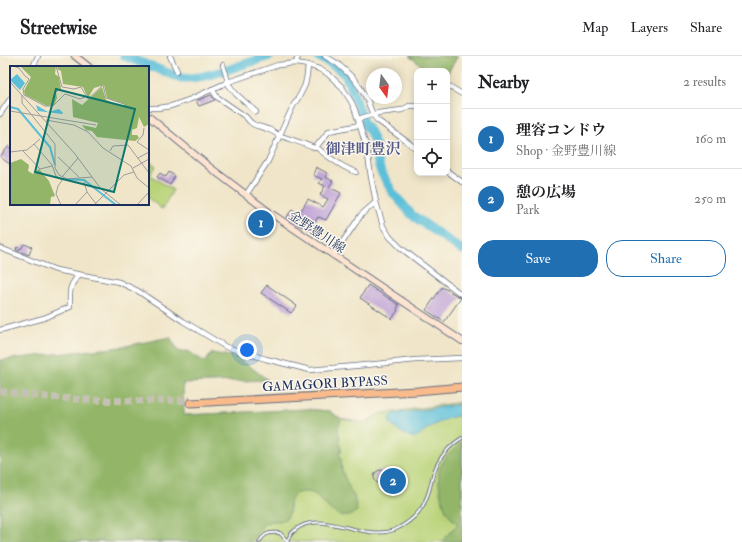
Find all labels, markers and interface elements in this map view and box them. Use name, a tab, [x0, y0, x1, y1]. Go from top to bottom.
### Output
text: Streetwise	[20, 16, 97, 40]
text: Map	[582, 19, 608, 36]
text: Layers	[630, 19, 668, 36]
text: Share	[690, 19, 722, 36]
inset map	[10, 66, 149, 205]
north arrow	[366, 68, 402, 104]
map controls	[414, 68, 450, 176]
button: +	[414, 68, 450, 104]
text: Nearby	[478, 72, 529, 93]
text: 2 results	[683, 74, 726, 90]
button: −	[414, 104, 450, 140]
text: 理容コンドウ	[516, 121, 606, 140]
text: 1	[489, 131, 493, 147]
text: 160 m	[695, 131, 726, 147]
district label: 御津町豊沢	[325, 140, 401, 159]
button: locate	[414, 140, 450, 176]
text: Shop · 金野豊川線	[516, 143, 616, 159]
text: 憩の広場	[516, 183, 576, 202]
text: 2	[488, 191, 494, 207]
text: 250 m	[694, 191, 726, 207]
text: Park	[516, 202, 540, 218]
street label: 金野豊川線	[286, 207, 348, 257]
pin: 1	[248, 208, 274, 238]
button: Save	[478, 240, 598, 277]
button: Share	[606, 240, 726, 277]
your location	[237, 340, 257, 360]
street label: GAMAGORI BYPASS	[262, 373, 388, 395]
pin: 2	[380, 466, 406, 496]

